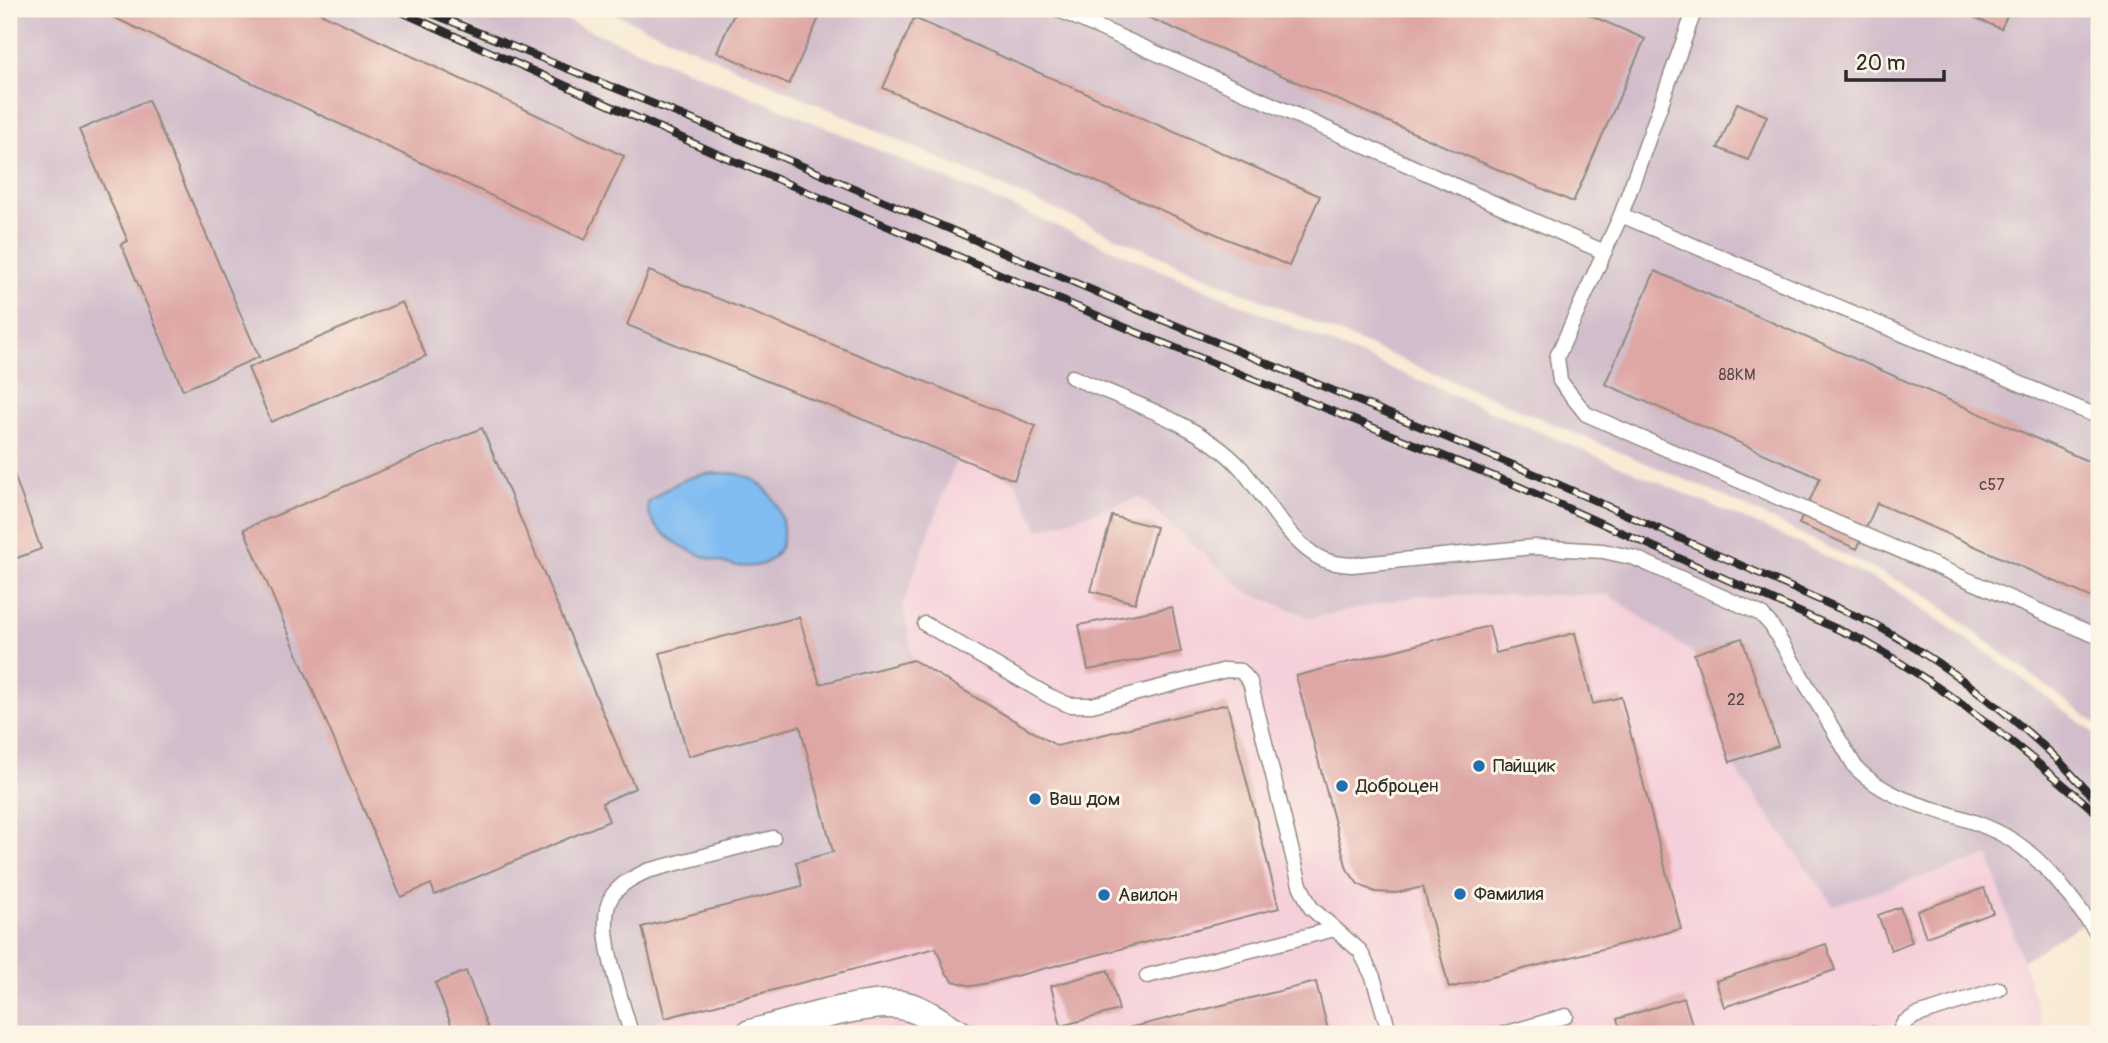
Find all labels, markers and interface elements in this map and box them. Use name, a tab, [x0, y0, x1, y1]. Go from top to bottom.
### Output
scale bar	[1846, 38, 1944, 82]
text: 20 m	[1856, 50, 1905, 77]
house number: 88КМ	[1719, 365, 1755, 385]
house number: с57	[1979, 475, 2005, 495]
house number: 22	[1727, 690, 1745, 710]
place label: Пайщик	[1493, 754, 1556, 778]
marker: Пайщик	[1471, 758, 1487, 774]
place label: Доброцен	[1355, 774, 1438, 798]
marker: Доброцен	[1334, 778, 1350, 794]
place label: Ваш дом	[1049, 787, 1120, 811]
marker: Ваш дом	[1027, 791, 1043, 807]
place label: Фамилия	[1474, 882, 1544, 906]
place label: Авилон	[1118, 883, 1178, 907]
marker: Фамилия	[1452, 886, 1468, 902]
marker: Авилон	[1096, 887, 1112, 903]

